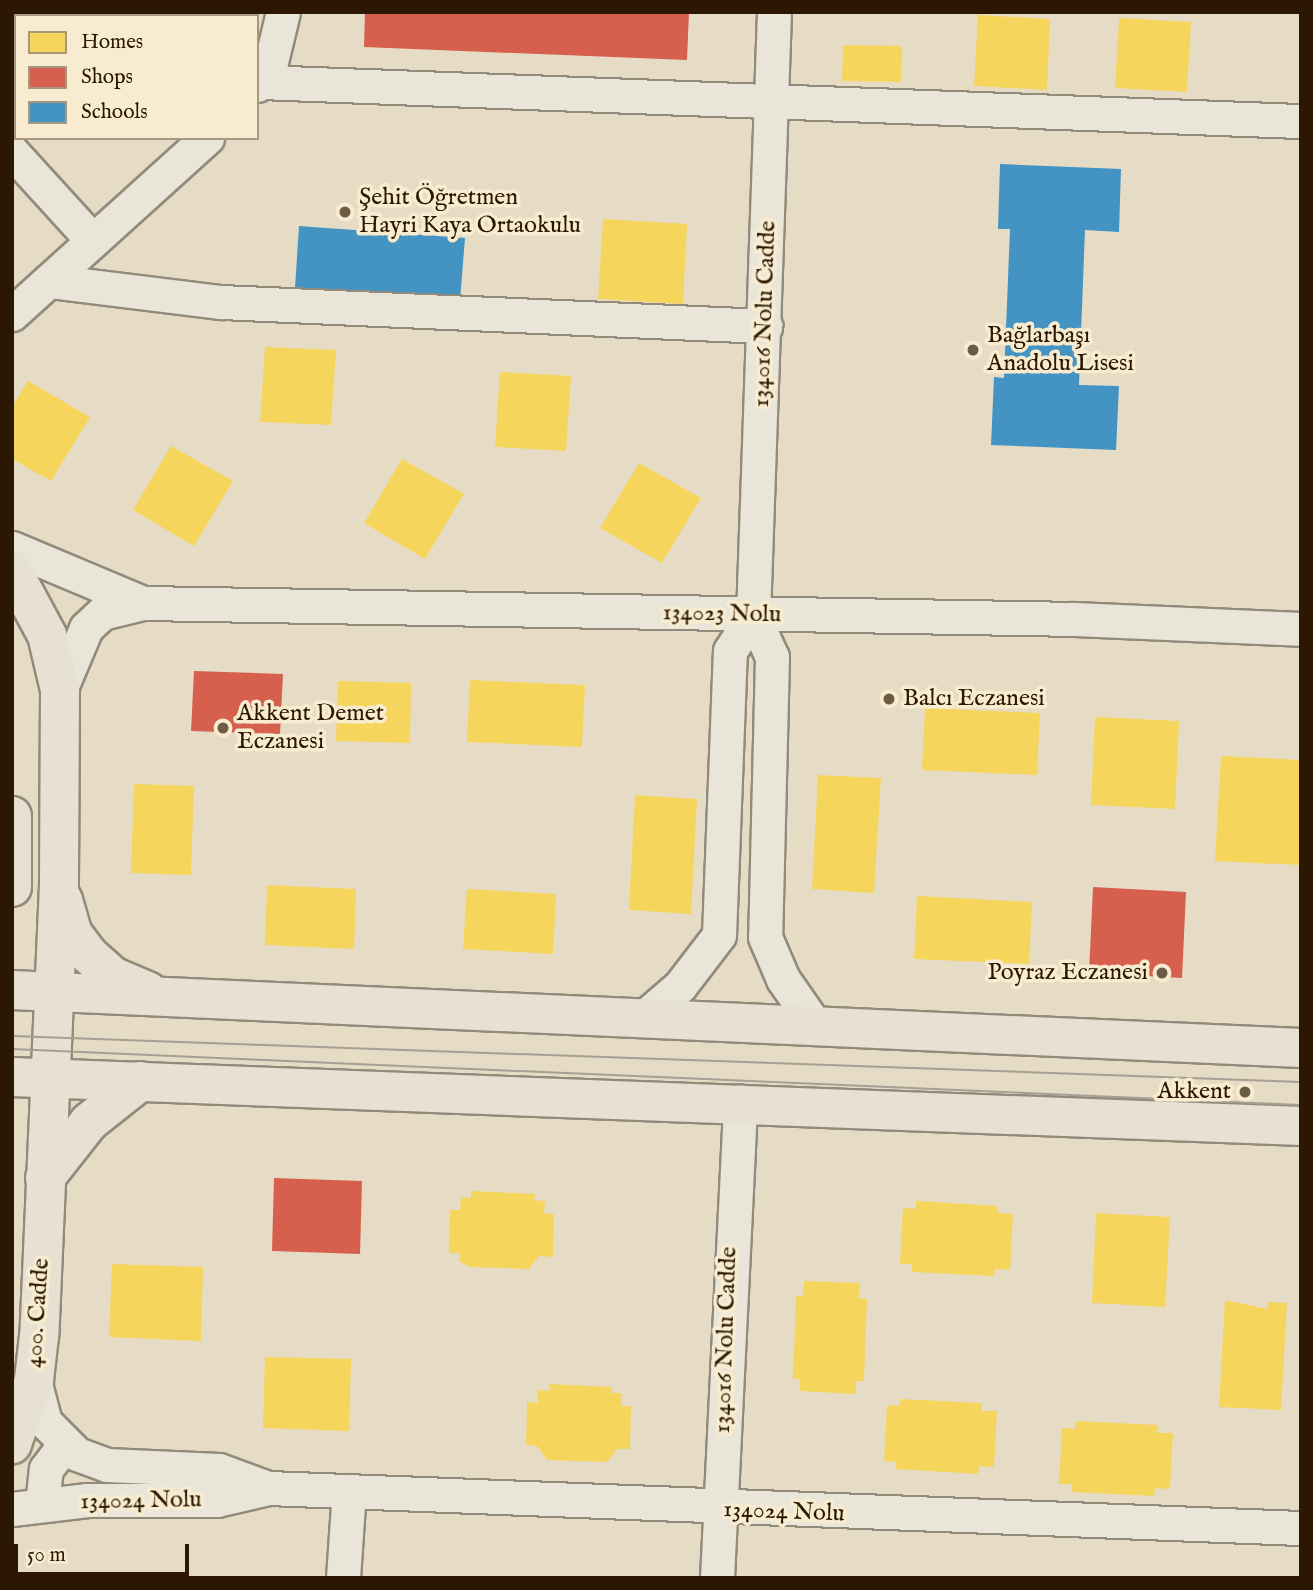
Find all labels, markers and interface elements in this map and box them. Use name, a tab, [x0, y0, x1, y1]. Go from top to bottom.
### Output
legend	[14, 14, 259, 140]
text: Homes	[81, 29, 143, 56]
text: Shops	[81, 64, 133, 91]
text: Schools	[81, 99, 148, 126]
place label: Şehit Öğretmen Hayri Kaya Ortaokulu	[359, 184, 581, 240]
marker: Şehit Öğretmen Hayri Kaya Ortaokulu	[337, 204, 353, 220]
street label: 134016 Nolu Cadde	[747, 220, 783, 408]
place label: Bağlarbaşı Anadolu Lisesi	[987, 322, 1134, 378]
marker: Bağlarbaşı Anadolu Lisesi	[965, 342, 981, 358]
street label: 134023 Nolu	[662, 599, 782, 629]
place label: Balcı Eczanesi	[903, 685, 1045, 713]
marker: Balcı Eczanesi	[881, 691, 897, 707]
place label: Akkent Demet Eczanesi	[237, 700, 384, 756]
marker: Akkent Demet Eczanesi	[215, 720, 231, 736]
place label: Poyraz Eczanesi	[987, 959, 1148, 987]
marker: Poyraz Eczanesi	[1154, 965, 1170, 981]
place label: Akkent	[1157, 1078, 1231, 1106]
marker: Akkent	[1237, 1084, 1253, 1100]
street label: 134016 Nolu Cadde	[708, 1246, 744, 1434]
street label: 400. Cadde	[20, 1257, 56, 1369]
street label: 134024 Nolu	[80, 1486, 202, 1516]
street label: 134024 Nolu	[723, 1495, 845, 1529]
scale bar	[18, 1530, 192, 1574]
text: 50 m	[27, 1542, 66, 1569]

